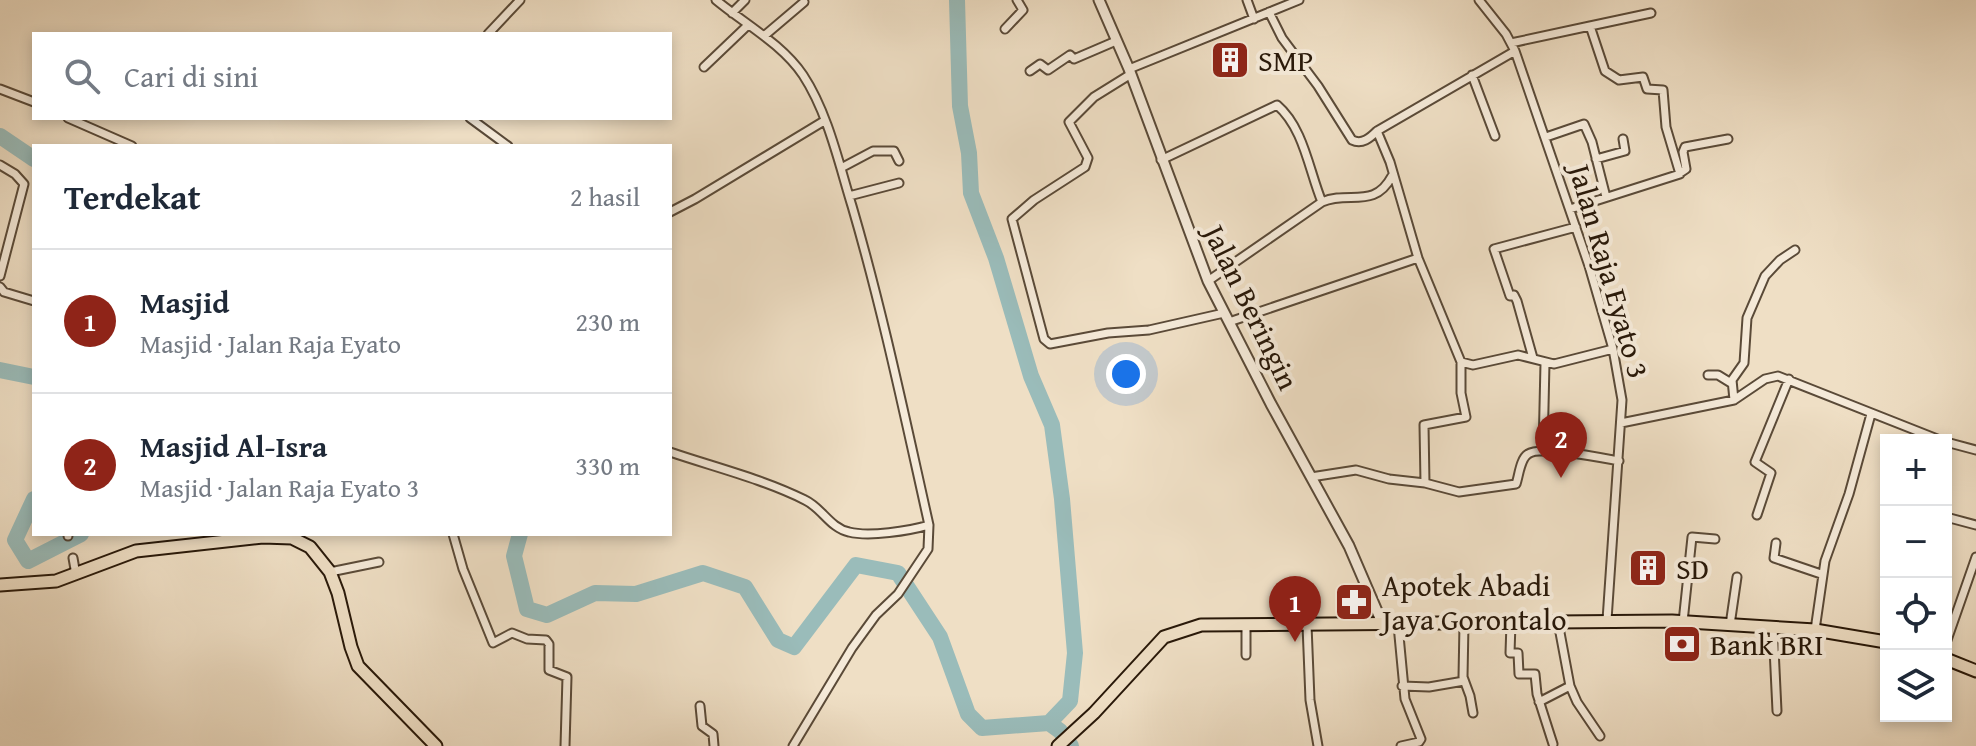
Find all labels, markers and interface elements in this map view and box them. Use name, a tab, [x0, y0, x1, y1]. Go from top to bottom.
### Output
search box	[32, 32, 672, 120]
place label: SMP	[1258, 38, 1313, 82]
building icon: SMP	[1209, 39, 1251, 81]
icon: search	[60, 54, 104, 98]
text: Cari di sini	[124, 54, 259, 98]
street label: Jalan Raja Eyato 3	[1557, 155, 1662, 383]
text: Terdekat	[64, 172, 201, 221]
text: 2 hasil	[570, 177, 640, 216]
street label: Jalan Beringin	[1191, 214, 1311, 397]
text: Masjid	[140, 280, 230, 324]
text: 1	[83, 302, 97, 341]
text: 230 m	[575, 302, 640, 341]
text: Masjid · Jalan Raja Eyato	[140, 324, 401, 363]
your location	[1106, 354, 1146, 394]
pin: 2	[1535, 412, 1587, 478]
text: Masjid Al-Isra	[140, 424, 327, 468]
map controls	[1880, 434, 1952, 722]
button: +	[1880, 434, 1952, 506]
text: 2	[83, 446, 97, 485]
text: 330 m	[575, 446, 640, 485]
text: Masjid · Jalan Raja Eyato 3	[140, 468, 419, 507]
button: −	[1880, 506, 1952, 578]
place label: SD	[1676, 546, 1709, 590]
building icon: SD	[1627, 547, 1669, 589]
place label: Apotek Abadi Jaya Gorontalo	[1378, 563, 1566, 641]
pin: 1	[1269, 576, 1321, 642]
button: locate	[1880, 578, 1952, 650]
pharmacy icon: Apotek Abadi Jaya Gorontalo	[1333, 581, 1375, 623]
place label: Bank BRI	[1710, 622, 1823, 666]
bank icon: Bank BRI	[1661, 623, 1703, 665]
button: layers	[1880, 650, 1952, 722]

